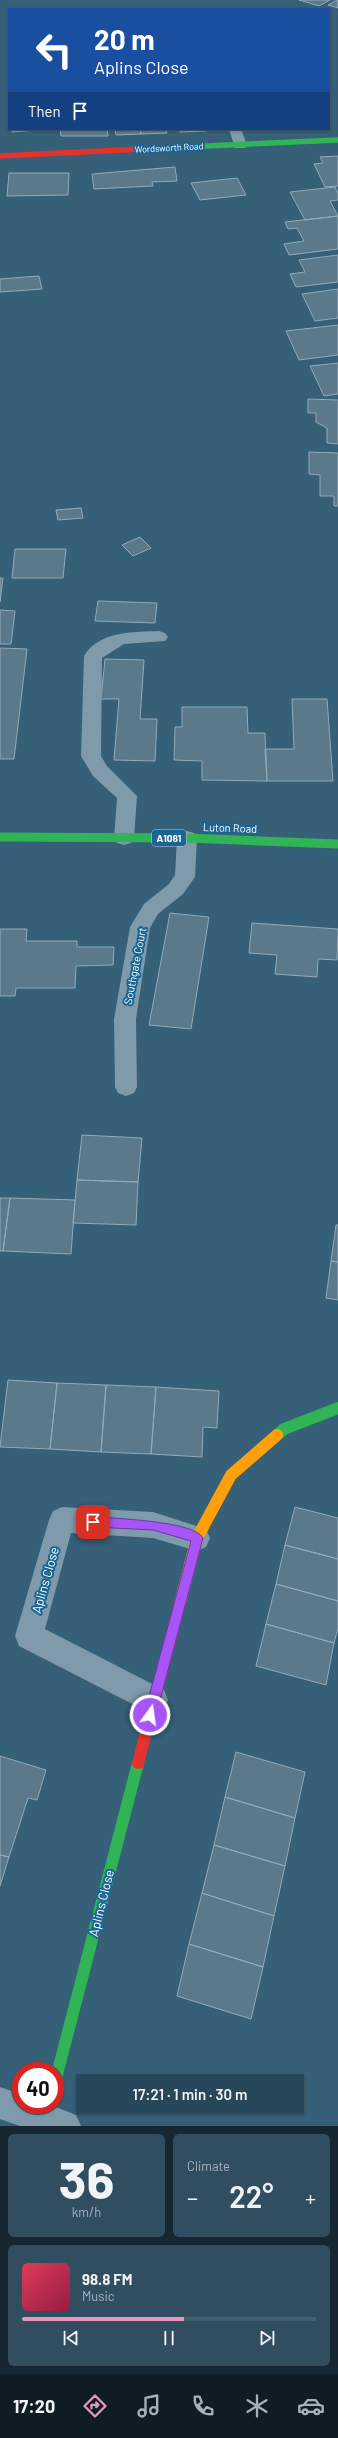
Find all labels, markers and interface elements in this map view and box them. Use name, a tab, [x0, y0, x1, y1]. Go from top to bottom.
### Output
text: 20 m	[94, 22, 155, 56]
icon: left	[28, 24, 80, 76]
text: Aplins Close	[94, 56, 189, 78]
icon: arrive	[69, 100, 91, 122]
text: Then	[28, 102, 61, 120]
street label: Wordsworth Road	[134, 140, 204, 155]
street label: Luton Road	[203, 820, 257, 835]
road number: A1081	[152, 830, 186, 846]
street label: Southgate Court	[121, 926, 148, 1006]
pin	[76, 1505, 110, 1539]
icon: arrive	[82, 1511, 104, 1533]
street label: Aplins Close	[28, 1545, 62, 1615]
position arrow	[129, 1694, 171, 1736]
street label: Aplins Close	[85, 1868, 117, 1938]
speed limit sign: 40	[12, 2062, 64, 2114]
text: 17:21 · 1 min · 30 m	[133, 2085, 247, 2103]
text: 36	[58, 2147, 115, 2209]
text: Climate	[187, 2158, 230, 2174]
text: 22°	[229, 2178, 274, 2214]
text: −	[187, 2184, 198, 2210]
text: +	[305, 2184, 316, 2210]
text: km/h	[72, 2204, 101, 2220]
text: 98.8 FM	[82, 2270, 132, 2288]
text: Music	[82, 2288, 115, 2304]
icon: previous	[60, 2327, 82, 2349]
icon: pause	[158, 2327, 180, 2349]
icon: next	[256, 2327, 278, 2349]
icon: directions	[81, 2392, 109, 2420]
icon: music	[135, 2392, 163, 2420]
icon: phone	[189, 2392, 217, 2420]
icon: climate	[243, 2392, 271, 2420]
icon: car	[297, 2392, 325, 2420]
text: 17:20	[13, 2395, 55, 2417]

